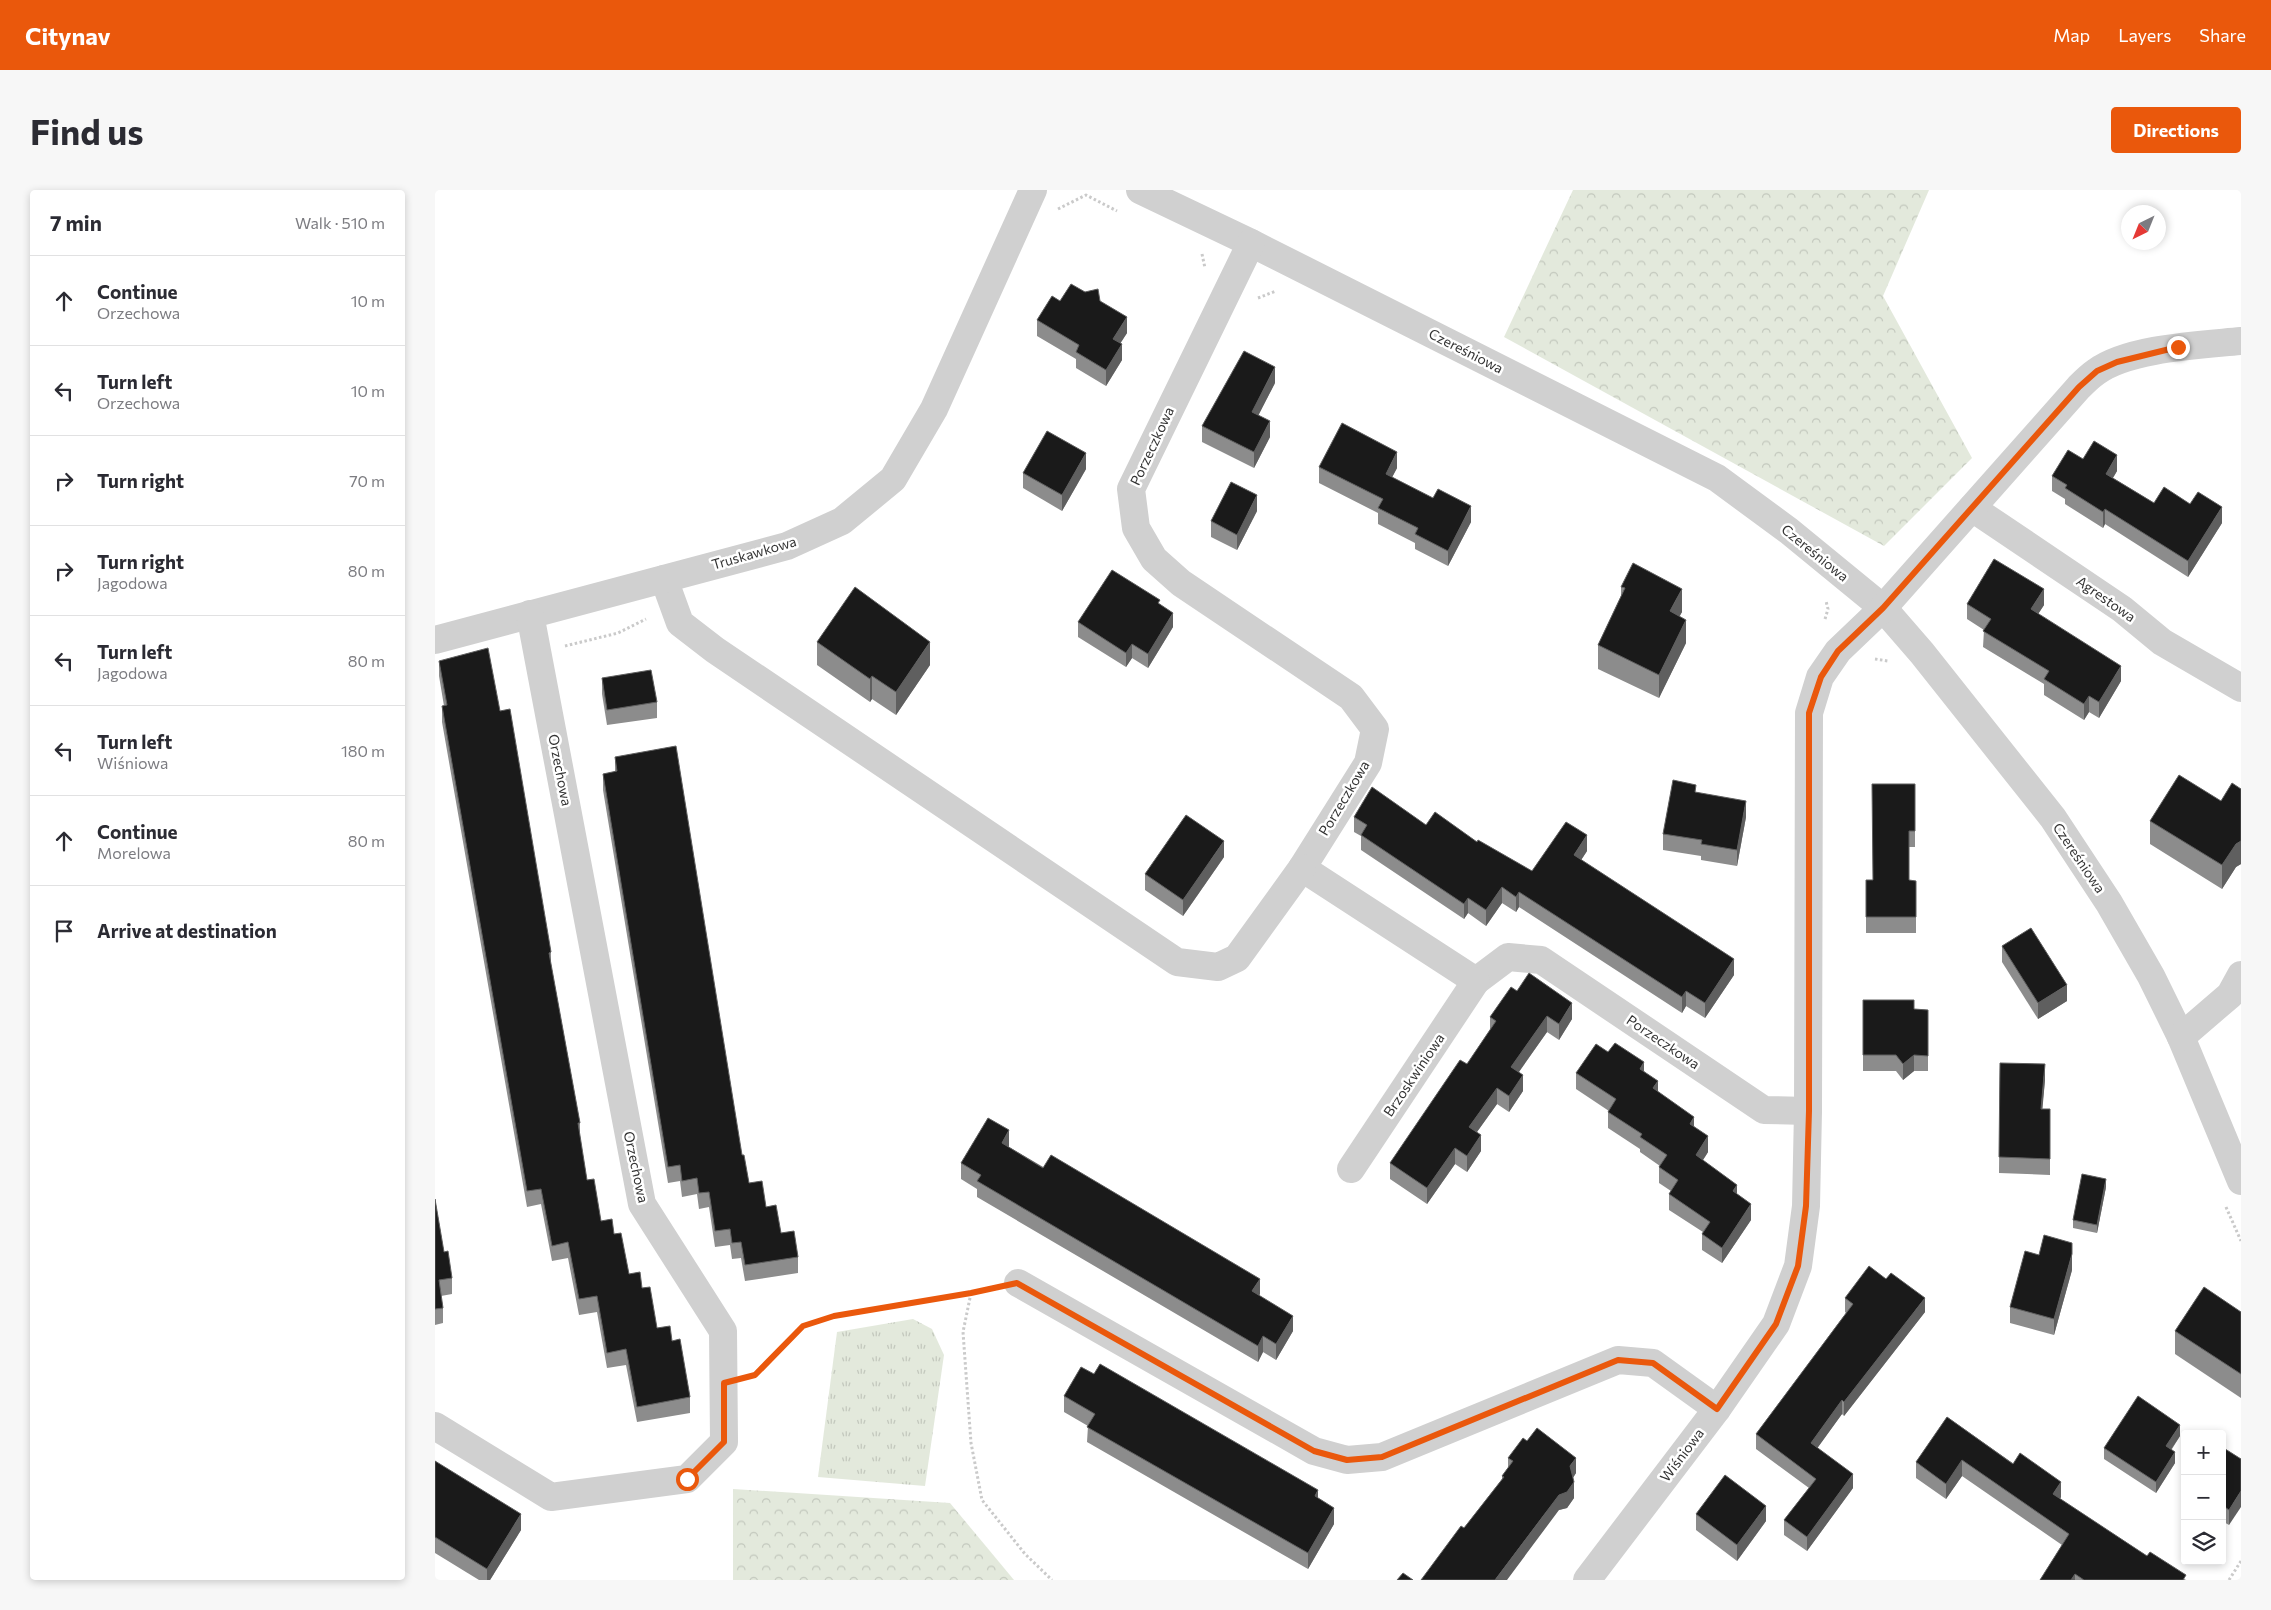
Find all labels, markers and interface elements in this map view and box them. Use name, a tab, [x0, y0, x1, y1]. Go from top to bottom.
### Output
text: Citynav	[25, 21, 111, 50]
text: Map	[2053, 24, 2090, 46]
text: Layers	[2118, 24, 2171, 46]
text: Share	[2199, 24, 2246, 46]
button: Directions	[2111, 107, 2241, 153]
text: Find us	[30, 109, 144, 152]
north arrow	[2121, 205, 2166, 250]
text: 7 min	[50, 210, 102, 235]
text: Walk · 510 m	[295, 213, 385, 232]
text: Continue	[97, 280, 177, 303]
icon: ahead	[50, 287, 78, 315]
text: 10 m	[351, 291, 385, 310]
text: Orzechowa	[97, 303, 180, 322]
street label: Czereśniowa	[1426, 325, 1506, 377]
route end	[2167, 336, 2190, 359]
text: Turn left	[97, 370, 172, 393]
icon: left	[50, 377, 78, 405]
text: 10 m	[351, 381, 385, 400]
text: Orzechowa	[97, 393, 180, 412]
street label: Porzeczkowa	[1126, 404, 1177, 488]
icon: right	[50, 467, 78, 495]
text: Turn right	[97, 469, 184, 492]
text: 70 m	[349, 471, 385, 490]
street label: Czereśniowa	[1778, 520, 1852, 585]
street label: Truskawkowa	[710, 532, 798, 573]
text: Turn right	[97, 550, 184, 573]
icon: right	[50, 557, 78, 585]
text: 80 m	[348, 561, 385, 580]
street label: Agrestowa	[2073, 572, 2139, 625]
text: Jagodowa	[97, 573, 168, 592]
text: Turn left	[97, 640, 172, 663]
icon: left	[50, 647, 78, 675]
text: 80 m	[348, 651, 385, 670]
text: Jagodowa	[97, 663, 168, 682]
text: Turn left	[97, 730, 172, 753]
street label: Orzechowa	[545, 733, 576, 807]
icon: left	[50, 737, 78, 765]
text: 180 m	[341, 741, 385, 760]
text: Wiśniowa	[97, 753, 168, 772]
street label: Porzeczkowa	[1315, 757, 1373, 838]
street label: Czereśniowa	[2050, 819, 2109, 896]
text: Continue	[97, 820, 177, 843]
icon: ahead	[50, 827, 78, 855]
text: 80 m	[348, 831, 385, 850]
text: Morelowa	[97, 843, 171, 862]
icon: arrive	[50, 917, 78, 945]
text: Arrive at destination	[97, 919, 277, 942]
street label: Porzeczkowa	[1624, 1011, 1703, 1072]
street label: Brzoskwiniowa	[1380, 1030, 1448, 1120]
street label: Orzechowa	[621, 1130, 652, 1204]
street label: Wiśniowa	[1656, 1425, 1707, 1485]
map controls	[2181, 1430, 2226, 1565]
button: +	[2181, 1430, 2226, 1475]
route start	[676, 1468, 699, 1491]
button: −	[2181, 1475, 2226, 1520]
button: layers	[2181, 1520, 2226, 1565]

